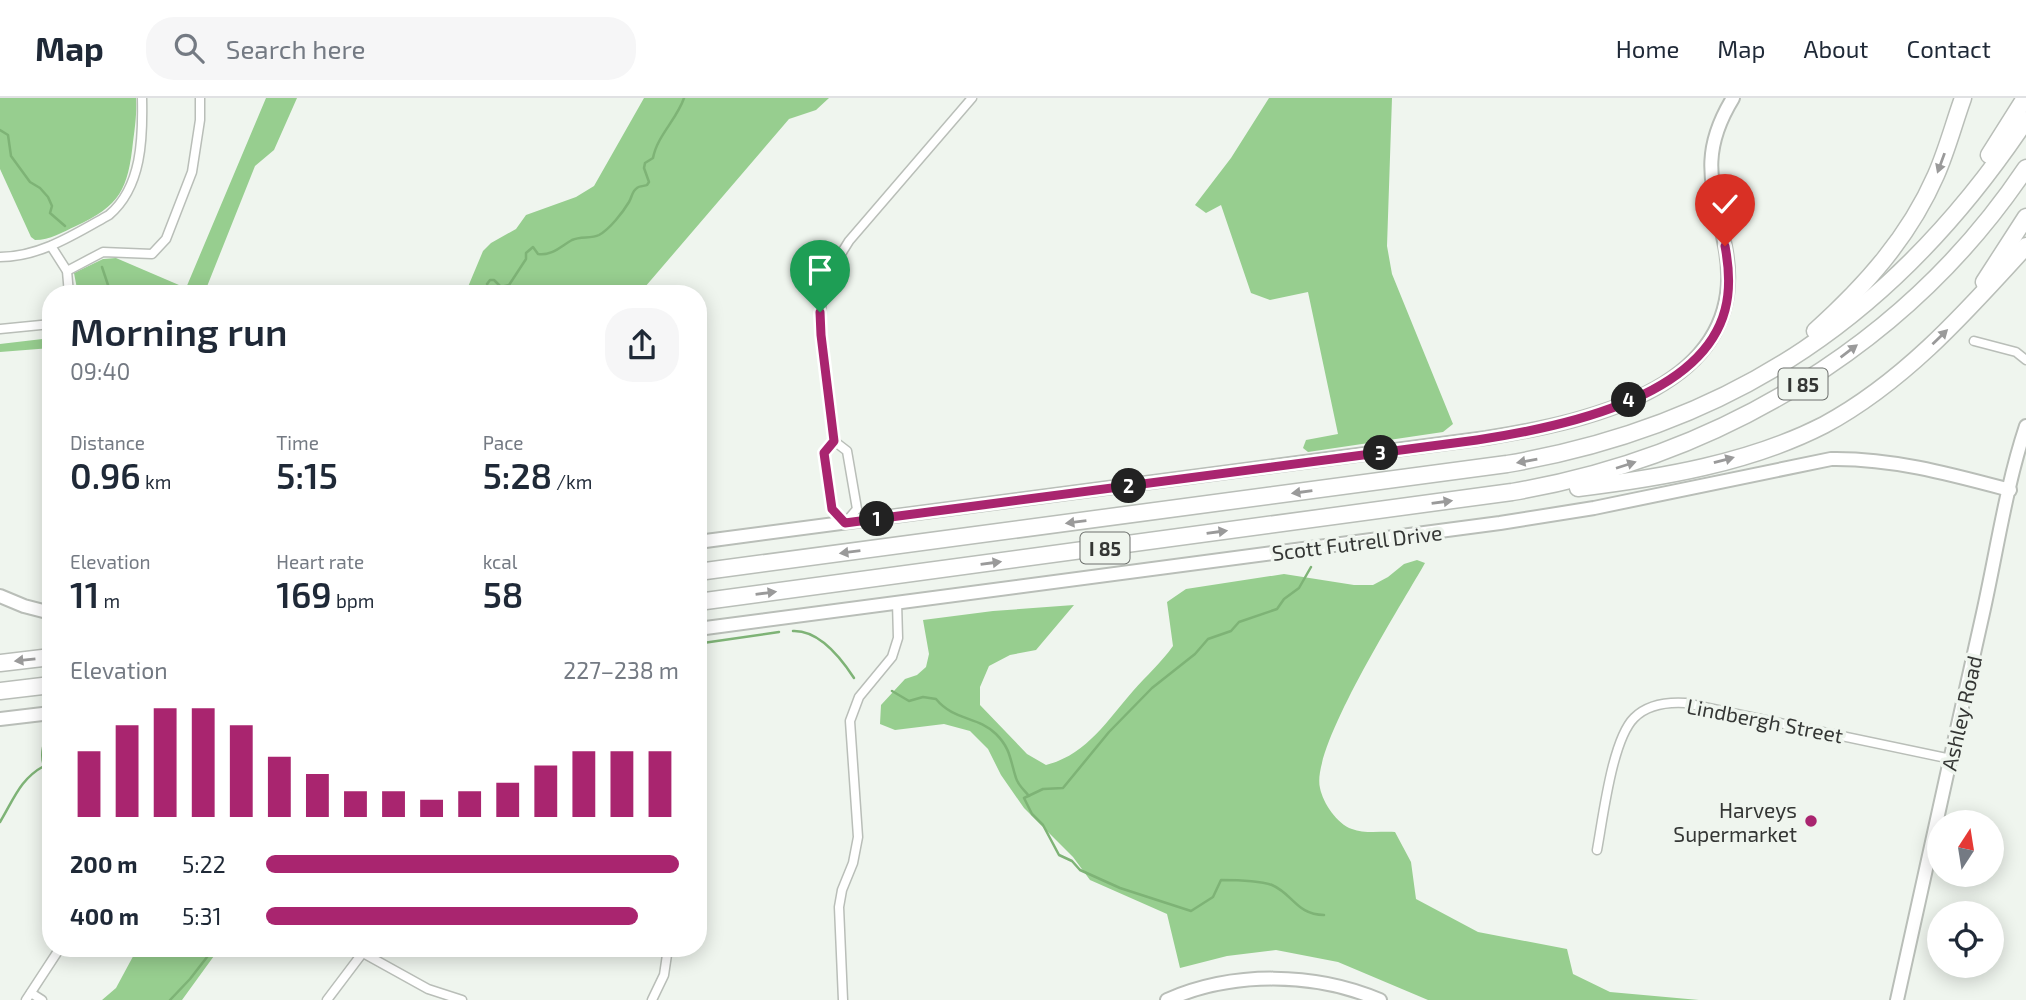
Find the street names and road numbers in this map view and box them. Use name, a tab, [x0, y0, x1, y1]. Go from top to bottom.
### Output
road number: I 85	[1778, 368, 1828, 400]
street label: Scott Futrell Drive	[1270, 519, 1444, 565]
road number: I 85	[1080, 533, 1130, 564]
street label: Ashley Road	[1936, 653, 1986, 773]
street label: Lindbergh Street	[1685, 693, 1845, 747]

